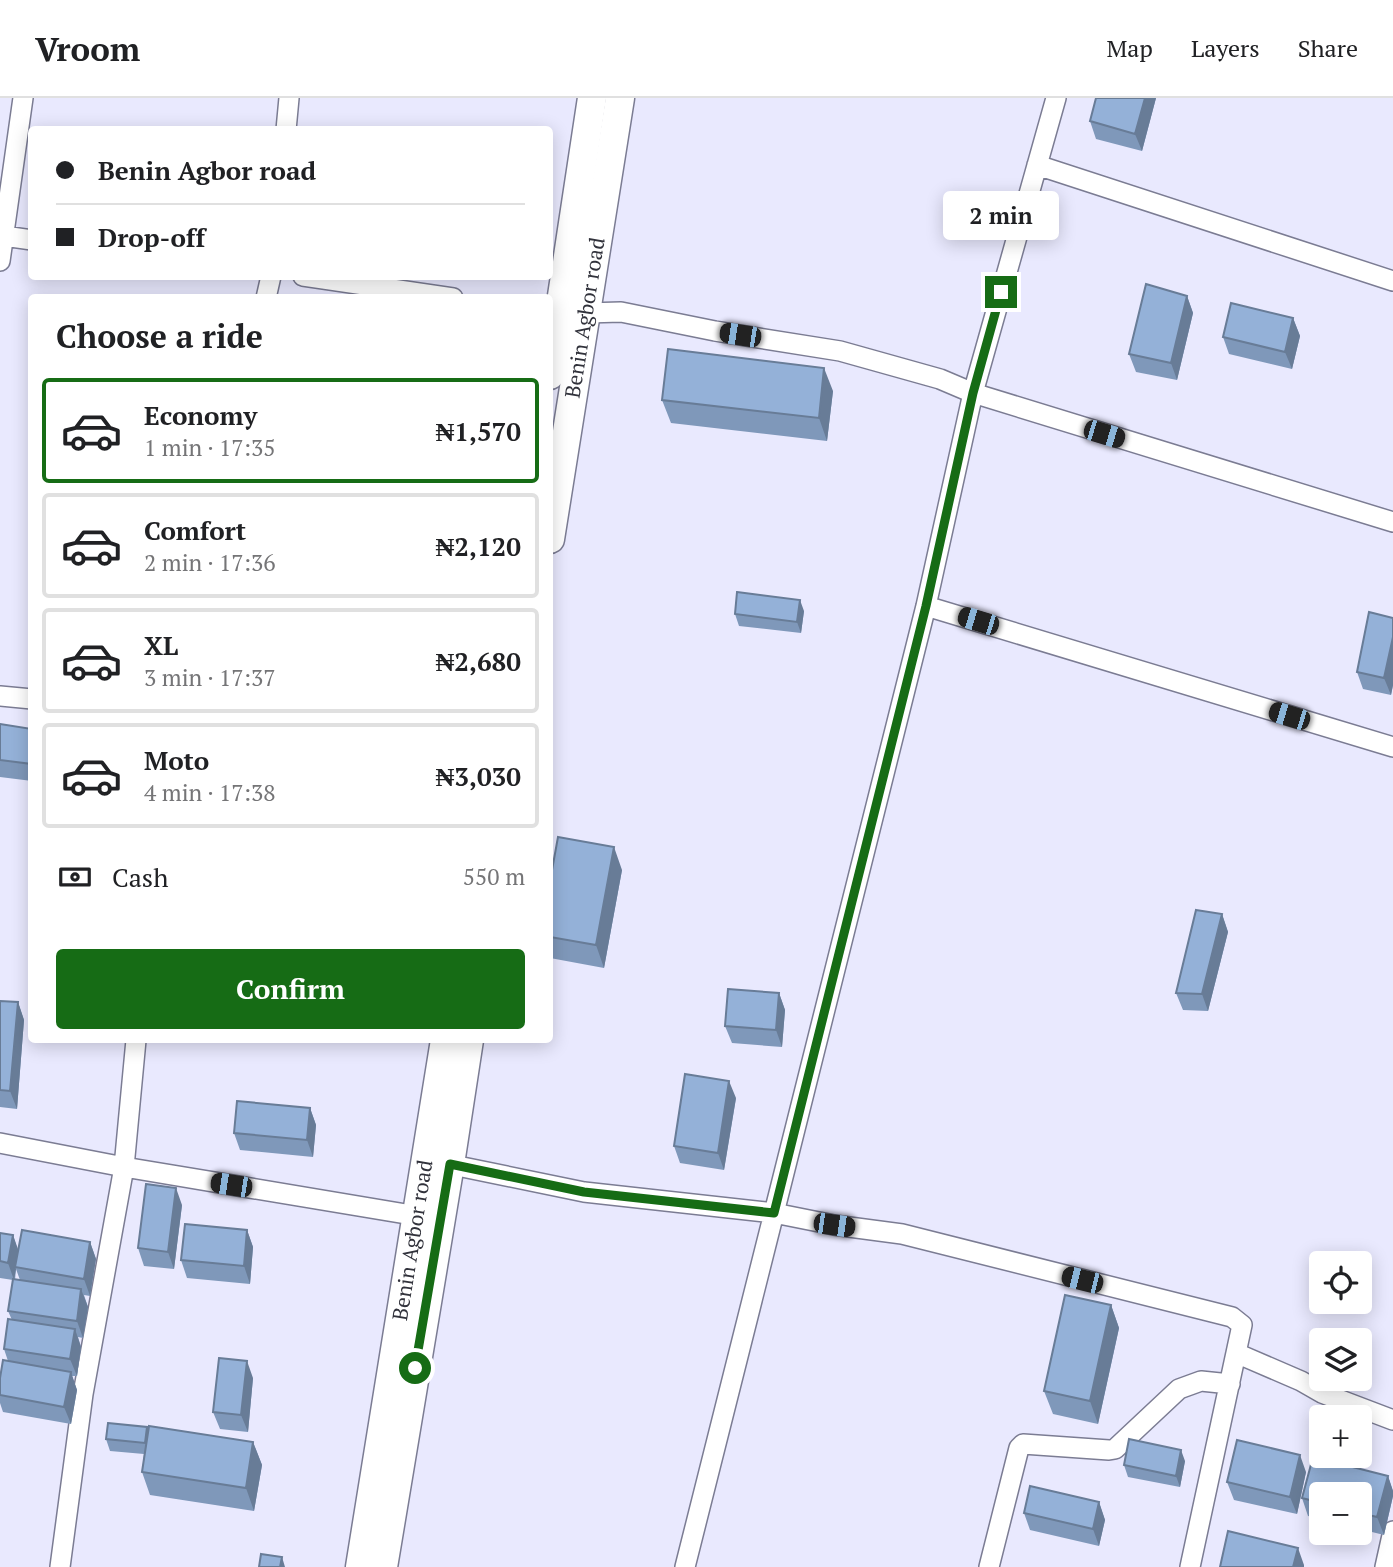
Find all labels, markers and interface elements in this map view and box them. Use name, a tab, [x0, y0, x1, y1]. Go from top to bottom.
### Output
text: Vroom	[35, 27, 140, 70]
text: Map	[1106, 32, 1153, 64]
text: Layers	[1191, 32, 1260, 64]
text: Share	[1298, 32, 1358, 64]
text: Benin Agbor road	[98, 153, 316, 187]
callout: 2 min	[943, 190, 1059, 240]
text: 2 min	[970, 200, 1032, 231]
text: Drop-off	[98, 220, 205, 254]
street label: Benin Agbor road	[558, 235, 611, 400]
route end	[985, 276, 1017, 308]
text: Choose a ride	[56, 315, 263, 357]
car	[718, 321, 763, 349]
text: Economy	[144, 398, 257, 432]
icon: car	[60, 399, 123, 462]
text: ₦1,570	[436, 414, 521, 448]
car	[1081, 418, 1128, 450]
text: 1 min · 17:35	[144, 432, 276, 463]
text: Comfort	[144, 513, 246, 547]
icon: car	[60, 514, 123, 577]
text: ₦2,120	[436, 529, 521, 563]
text: 2 min · 17:36	[144, 547, 276, 578]
car	[955, 605, 1002, 637]
text: XL	[144, 628, 178, 662]
icon: car	[60, 629, 123, 692]
text: ₦2,680	[436, 644, 521, 678]
text: 3 min · 17:37	[144, 662, 276, 693]
car	[1266, 700, 1313, 732]
text: Moto	[144, 743, 209, 777]
icon: car	[60, 744, 123, 807]
text: ₦3,030	[436, 759, 521, 793]
text: 4 min · 17:38	[144, 777, 276, 808]
icon: cash	[56, 858, 94, 896]
text: Cash	[112, 860, 168, 894]
text: 550 m	[463, 861, 525, 892]
button: Confirm	[56, 949, 525, 1029]
street label: Benin Agbor road	[385, 1157, 439, 1322]
car	[209, 1171, 254, 1199]
car	[812, 1212, 857, 1238]
map controls	[1309, 1251, 1372, 1545]
button: locate	[1309, 1251, 1372, 1314]
car	[1060, 1265, 1105, 1295]
button: layers	[1309, 1328, 1372, 1391]
route start	[399, 1352, 431, 1384]
button: +	[1309, 1405, 1372, 1468]
button: −	[1309, 1482, 1372, 1545]

